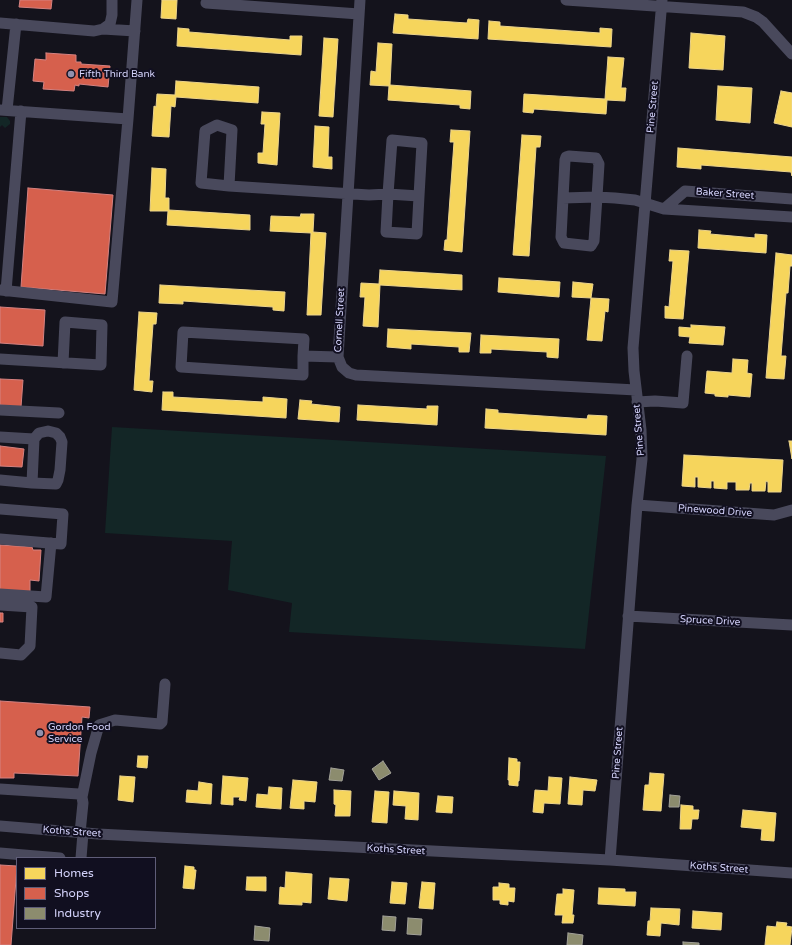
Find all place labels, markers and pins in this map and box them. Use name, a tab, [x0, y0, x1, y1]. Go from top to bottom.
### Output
place label: Fifth Third Bank	[79, 68, 155, 80]
marker: Fifth Third Bank	[66, 69, 76, 79]
place label: Gordon Food Service	[48, 721, 111, 744]
marker: Gordon Food Service	[35, 728, 45, 738]

